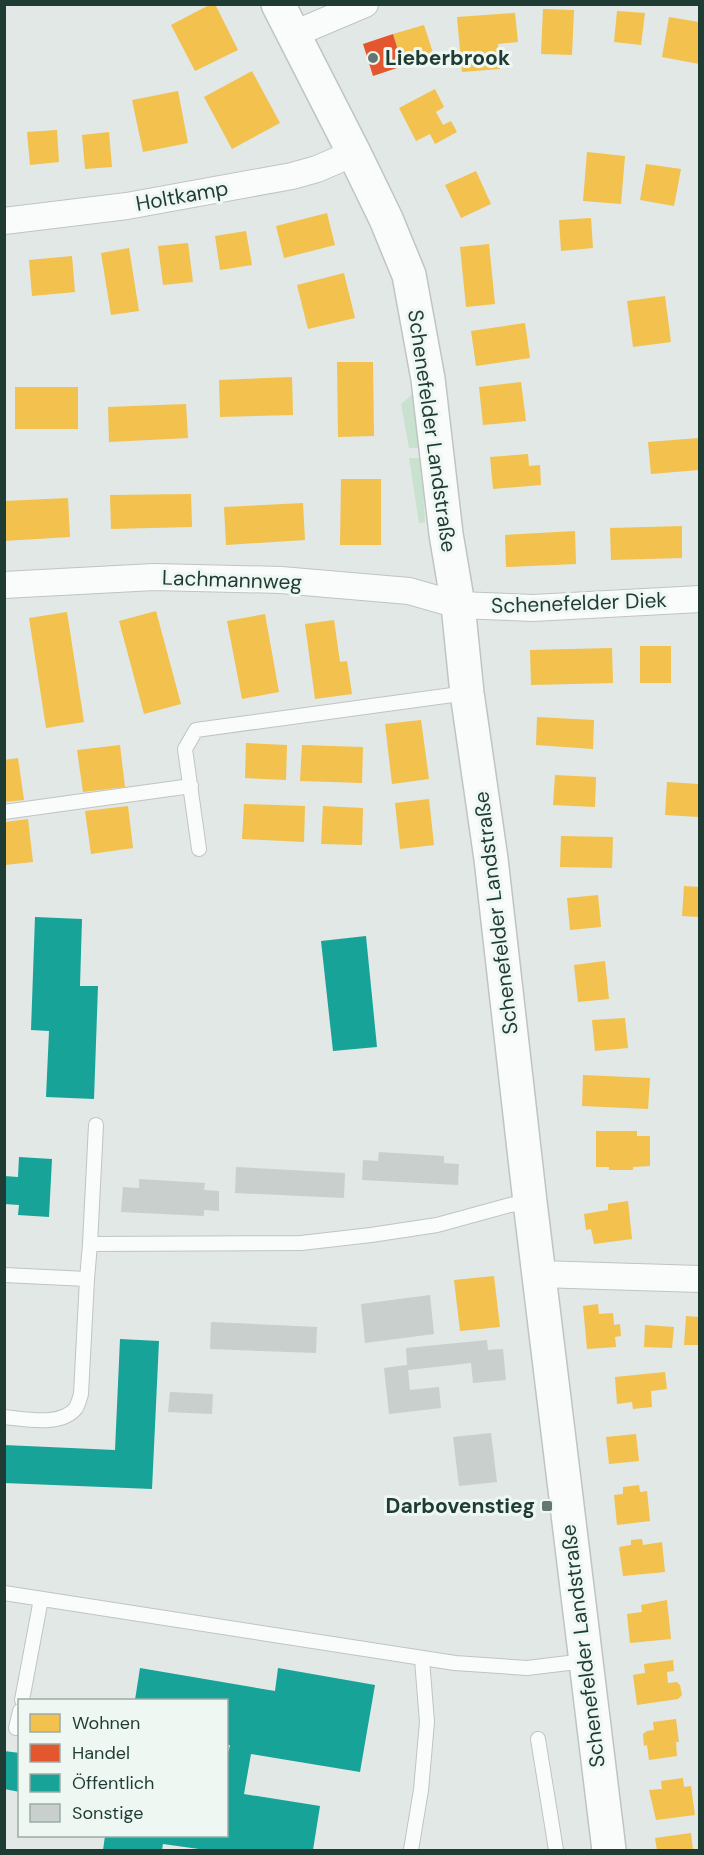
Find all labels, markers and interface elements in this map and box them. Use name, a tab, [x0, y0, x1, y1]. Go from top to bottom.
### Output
place label: Lieberbrook	[385, 44, 510, 72]
marker: Lieberbrook	[366, 51, 380, 65]
street label: Holtkamp	[134, 174, 230, 218]
street label: Schenefelder Landstraße	[401, 308, 463, 554]
street label: Lachmannweg	[162, 564, 303, 596]
street label: Schenefelder Diek	[491, 586, 668, 620]
street label: Schenefelder Landstraße	[467, 790, 525, 1036]
place label: Darbovenstieg	[386, 1492, 535, 1520]
marker: Darbovenstieg	[540, 1499, 554, 1513]
street label: Schenefelder Landstraße	[554, 1523, 612, 1769]
legend	[18, 1699, 228, 1837]
text: Wohnen	[72, 1711, 140, 1735]
text: Handel	[72, 1741, 130, 1765]
text: Öffentlich	[72, 1771, 154, 1795]
text: Sonstige	[72, 1801, 143, 1825]

